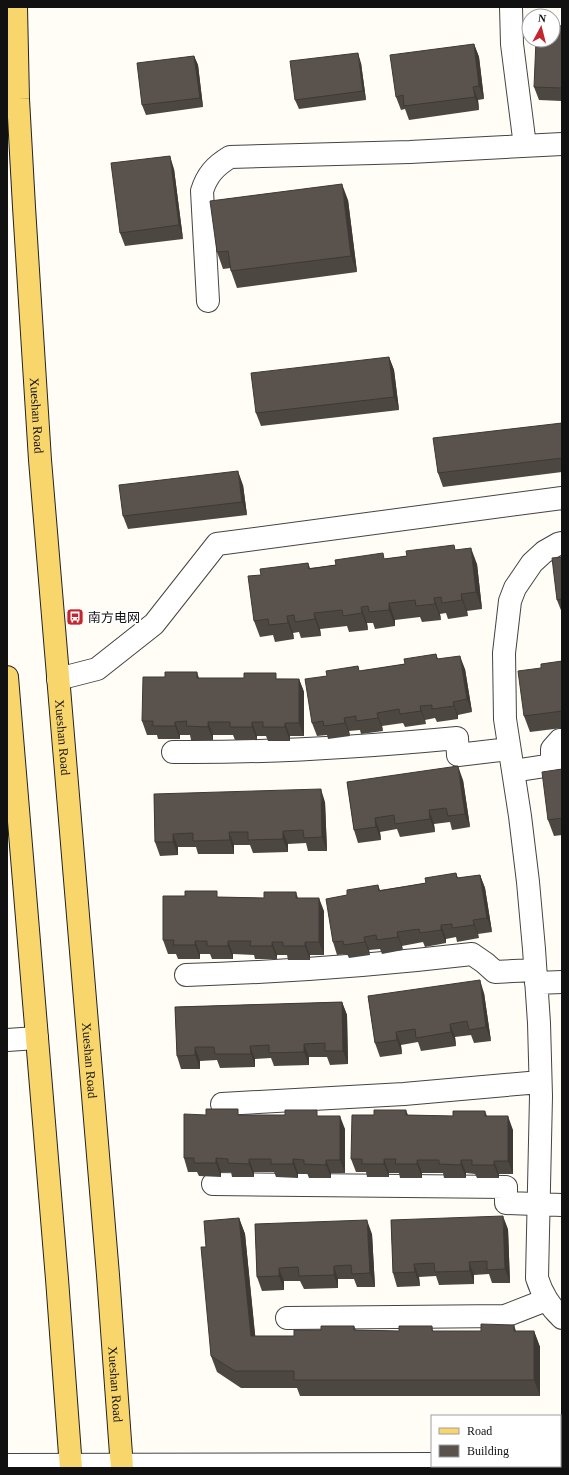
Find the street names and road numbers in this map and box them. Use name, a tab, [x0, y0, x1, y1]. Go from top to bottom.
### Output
street label: Xueshan Road	[27, 377, 47, 454]
street label: Xueshan Road	[52, 699, 74, 776]
street label: Xueshan Road	[79, 1022, 101, 1099]
street label: Xueshan Road	[106, 1346, 126, 1423]

